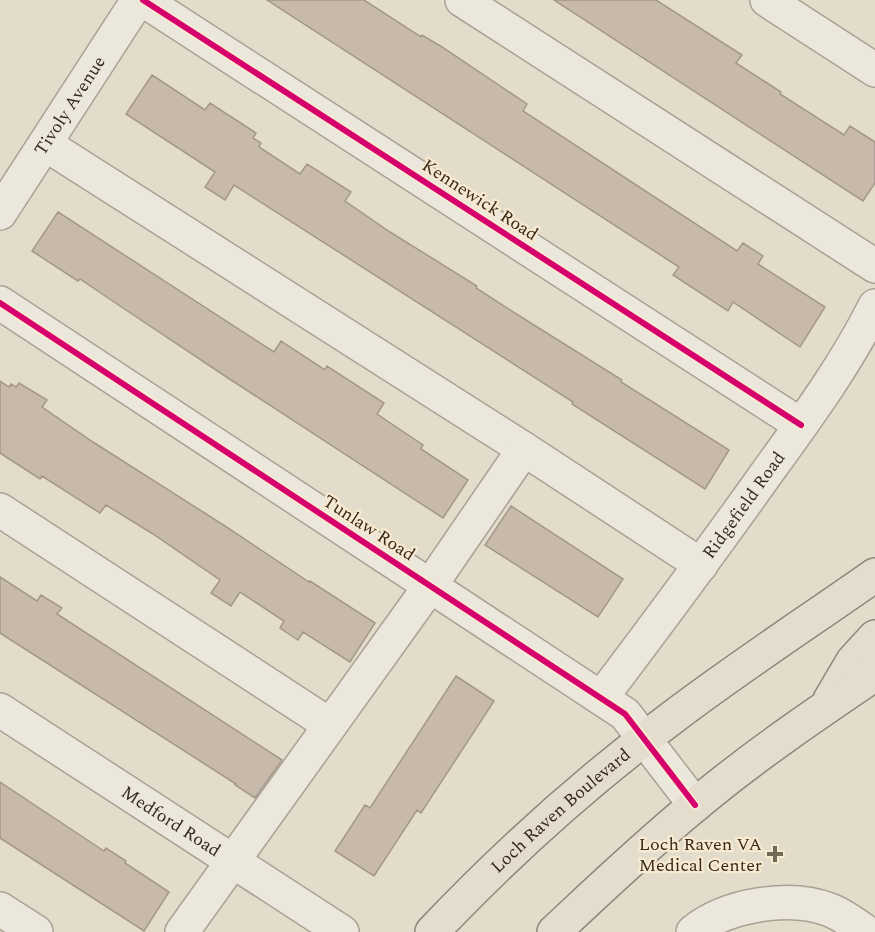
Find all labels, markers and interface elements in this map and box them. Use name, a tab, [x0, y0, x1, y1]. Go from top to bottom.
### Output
street label: Tivoly Avenue	[27, 50, 112, 161]
street label: Kennewick Road	[417, 152, 543, 248]
street label: Ridgefield Road	[696, 446, 792, 565]
street label: Tunlaw Road	[318, 488, 420, 568]
street label: Loch Raven Boulevard	[484, 741, 636, 879]
street label: Medford Road	[116, 779, 226, 863]
place label: Loch Raven VA Medical Center	[639, 831, 762, 879]
marker: Loch Raven VA Medical Center	[766, 845, 784, 863]

